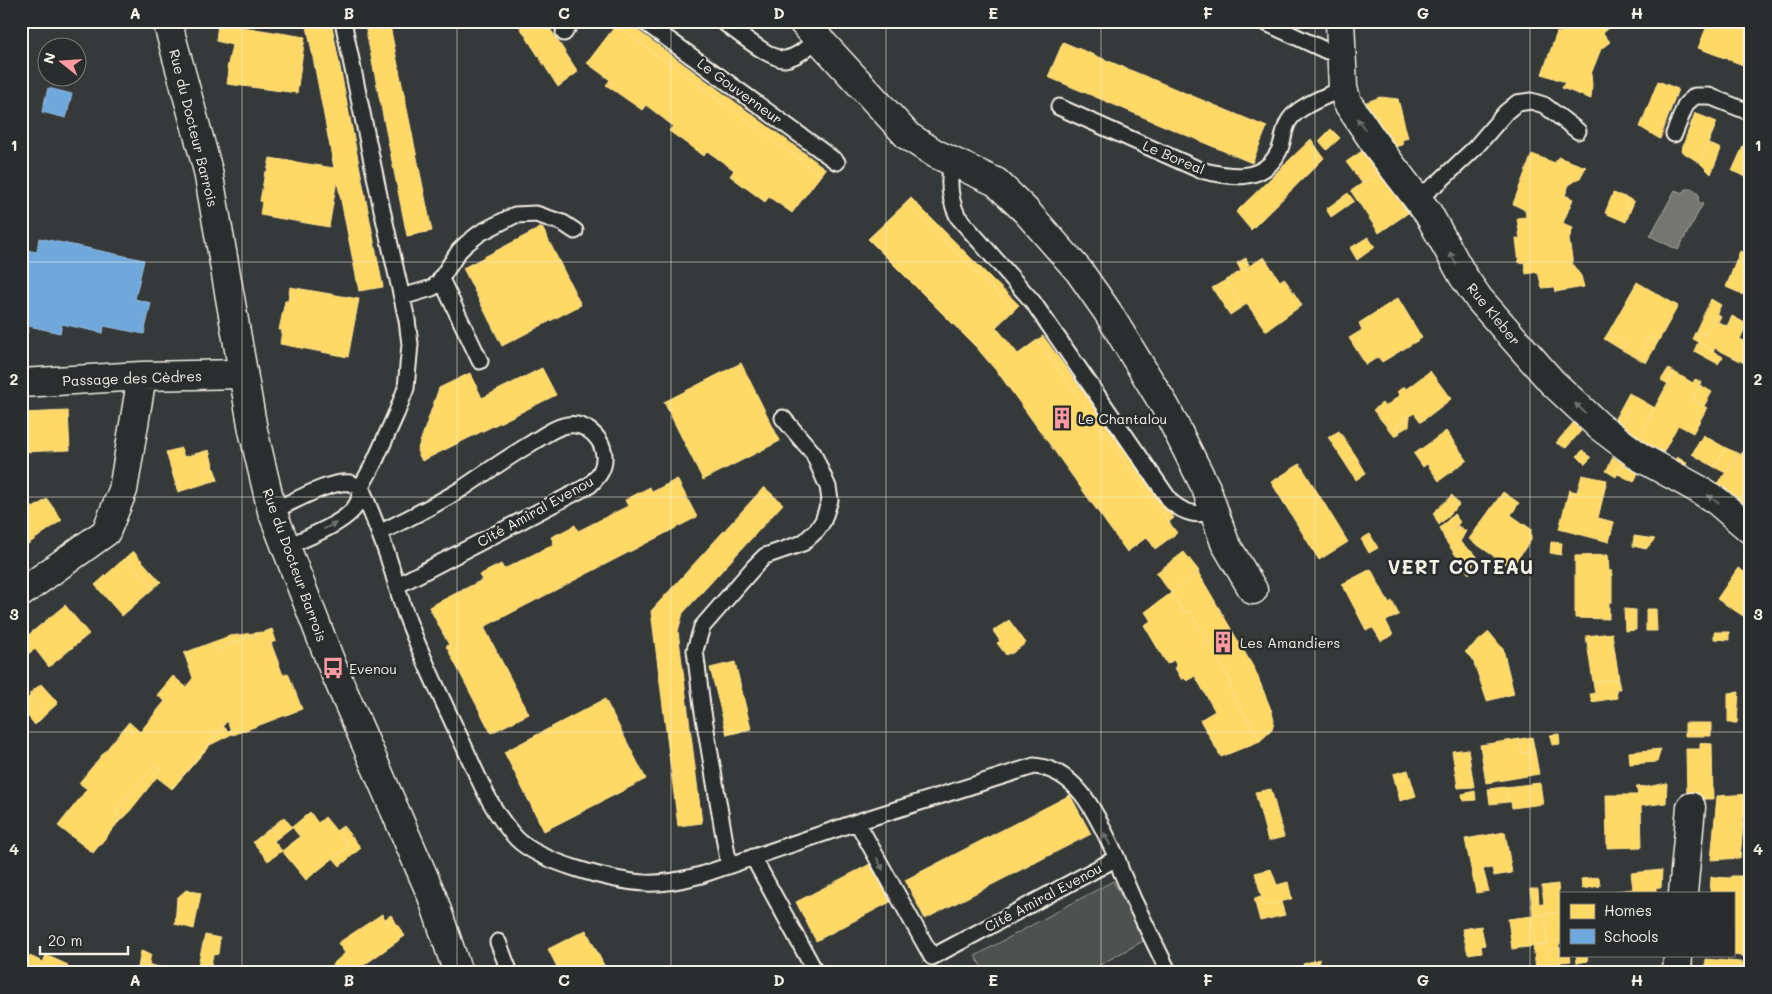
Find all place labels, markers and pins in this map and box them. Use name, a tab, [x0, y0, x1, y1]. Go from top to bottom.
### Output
building icon: Le Chantalou	[1049, 405, 1075, 431]
place label: Le Chantalou	[1078, 409, 1167, 428]
building icon: Les Amandiers	[1210, 629, 1236, 655]
place label: Les Amandiers	[1240, 633, 1340, 652]
bus stop icon: Evenou	[320, 655, 346, 681]
place label: Evenou	[349, 659, 397, 678]

